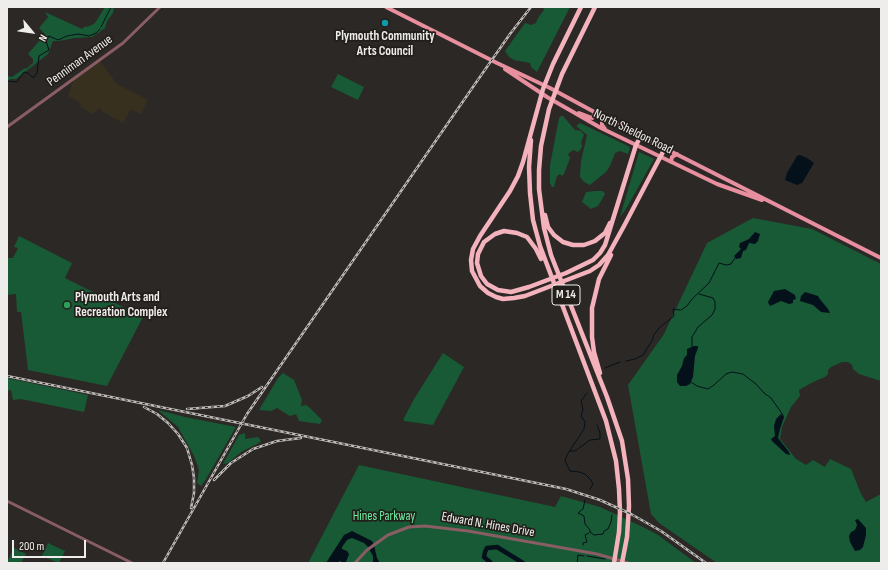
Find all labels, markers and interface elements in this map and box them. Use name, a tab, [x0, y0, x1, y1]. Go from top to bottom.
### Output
north arrow	[12, 12, 52, 52]
marker: Plymouth Community Arts Council	[380, 18, 390, 28]
place label: Plymouth Community Arts Council	[335, 29, 435, 60]
text: N	[36, 32, 50, 44]
street label: Penniman Avenue	[44, 32, 116, 90]
street label: North Sheldon Road	[591, 106, 675, 158]
road number: M 14	[552, 285, 580, 305]
place label: Plymouth Arts and Recreation Complex	[75, 290, 167, 321]
marker: Plymouth Arts and Recreation Complex	[62, 300, 72, 310]
park label: Hines Parkway	[353, 509, 415, 525]
street label: Edward N. Hines Drive	[440, 509, 536, 541]
scale bar	[14, 532, 88, 558]
text: 200 m	[19, 539, 44, 554]

